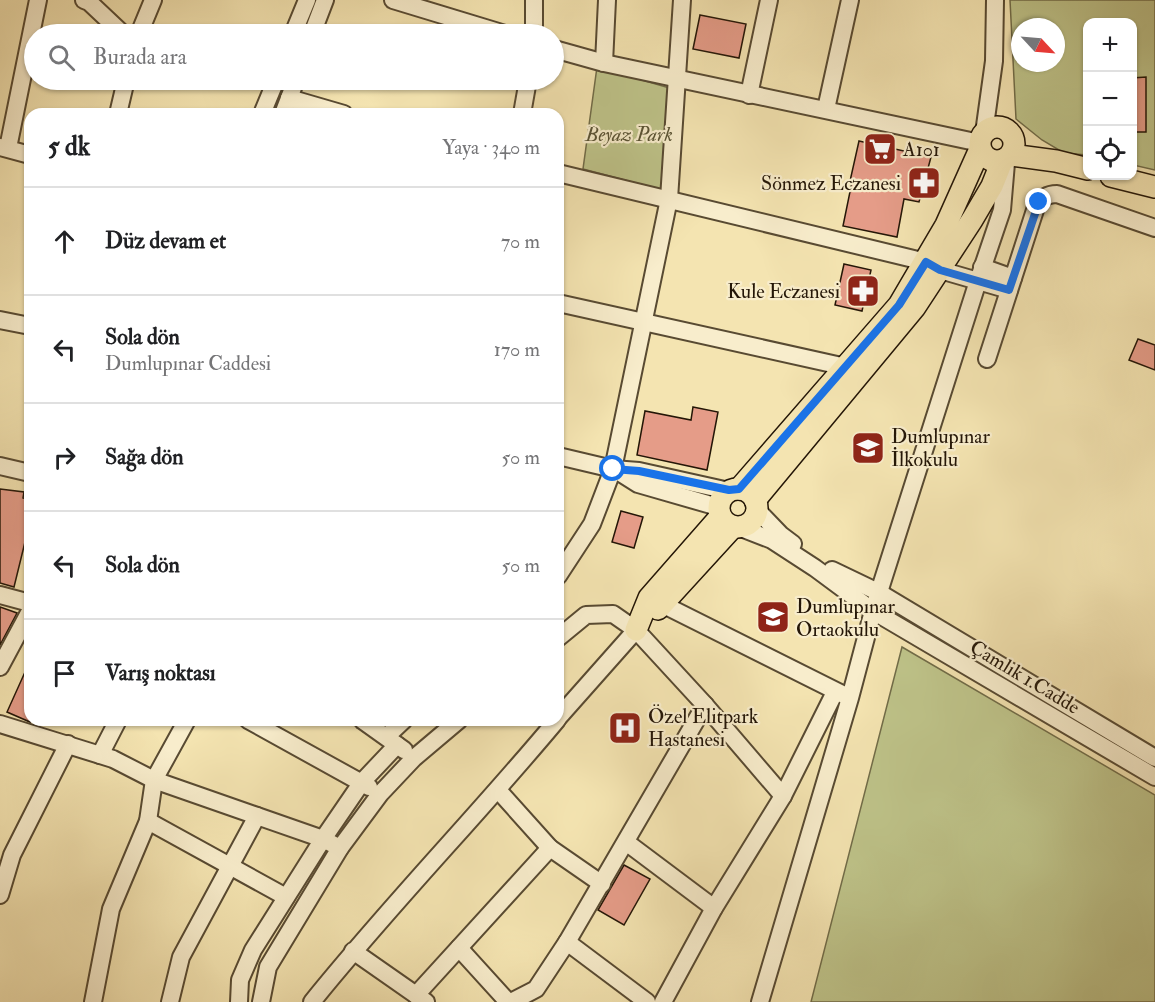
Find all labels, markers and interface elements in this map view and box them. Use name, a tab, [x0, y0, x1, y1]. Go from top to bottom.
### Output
north arrow	[1011, 18, 1065, 72]
map controls	[1083, 18, 1137, 180]
button: +	[1083, 18, 1137, 72]
search box	[24, 24, 564, 90]
icon: search	[45, 41, 78, 74]
text: Burada ara	[93, 43, 187, 71]
button: −	[1083, 72, 1137, 126]
park label: Beyaz Park	[584, 122, 673, 147]
button: locate	[1083, 126, 1137, 180]
text: 5 dk	[48, 131, 90, 163]
supermarket icon: A101	[862, 131, 898, 167]
text: Yaya · 340 m	[442, 135, 540, 160]
place label: A101	[902, 137, 940, 162]
pharmacy icon: Sönmez Eczanesi	[906, 165, 942, 201]
place label: Sönmez Eczanesi	[761, 171, 901, 196]
route end	[1025, 188, 1051, 214]
icon: ahead	[48, 225, 81, 258]
text: Düz devam et	[105, 227, 226, 255]
text: 70 m	[501, 229, 540, 254]
pharmacy icon: Kule Eczanesi	[845, 273, 881, 309]
place label: Kule Eczanesi	[727, 279, 840, 304]
text: Sola dön	[105, 323, 180, 351]
icon: left	[48, 333, 81, 366]
text: 170 m	[494, 337, 540, 362]
text: Dumlupınar Caddesi	[105, 351, 271, 376]
place label: Dumlupınar İlkokulu	[891, 424, 991, 472]
school or university icon: Dumlupınar İlkokulu	[850, 430, 886, 466]
icon: right	[48, 441, 81, 474]
text: Sağa dön	[105, 443, 184, 471]
text: 50 m	[501, 445, 540, 470]
route start	[599, 455, 625, 481]
icon: left	[48, 549, 81, 582]
text: Sola dön	[105, 551, 180, 579]
text: 50 m	[501, 553, 540, 578]
place label: Dumlupınar Ortaokulu	[796, 594, 896, 642]
school or university icon: Dumlupınar Ortaokulu	[755, 599, 791, 635]
street label: Çamlık 1.Cadde	[965, 634, 1085, 720]
icon: arrive	[48, 657, 81, 690]
text: Varış noktası	[105, 659, 216, 687]
place label: Özel Elitpark Hastanesi	[648, 704, 759, 752]
hospital icon: Özel Elitpark Hastanesi	[607, 710, 643, 746]

